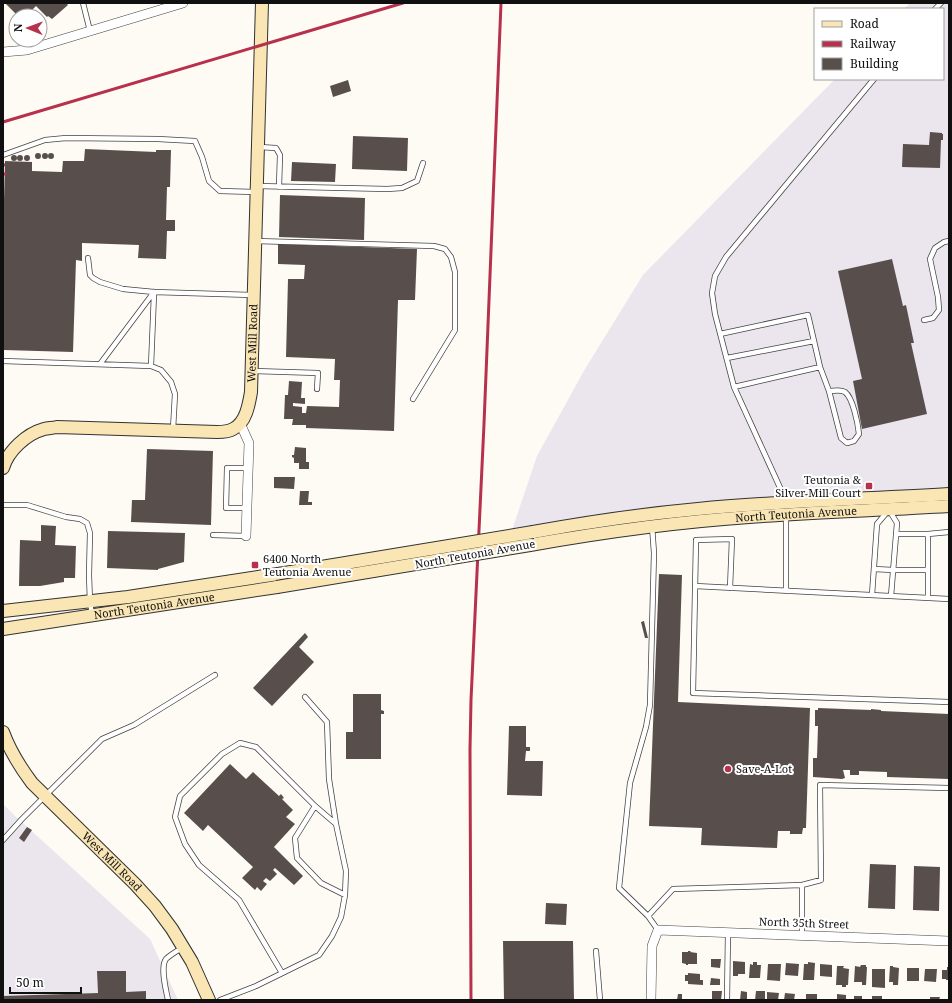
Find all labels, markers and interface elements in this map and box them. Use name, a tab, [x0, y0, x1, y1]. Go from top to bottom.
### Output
north arrow	[8, 8, 48, 48]
legend	[814, 8, 944, 80]
text: Road	[850, 15, 880, 32]
text: N	[10, 23, 25, 32]
text: Railway	[850, 35, 896, 52]
text: Building	[850, 55, 899, 72]
street label: West Mill Road	[243, 303, 260, 383]
place label: Teutonia & Silver Mill Court	[775, 472, 862, 500]
marker: Teutonia & Silver Mill Court	[864, 481, 874, 491]
street label: North Teutonia Avenue	[735, 503, 857, 525]
street label: North Teutonia Avenue	[414, 536, 536, 571]
place label: 6400 North Teutonia Avenue	[263, 551, 351, 579]
marker: 6400 North Teutonia Avenue	[250, 560, 260, 570]
street label: North Teutonia Avenue	[93, 589, 216, 622]
place label: Save-A-Lot	[736, 761, 792, 776]
marker: Save-A-Lot	[723, 764, 733, 774]
street label: West Mill Road	[79, 828, 146, 894]
street label: North 35th Street	[759, 913, 850, 932]
scale bar	[10, 969, 81, 995]
text: 50 m	[16, 974, 44, 991]

